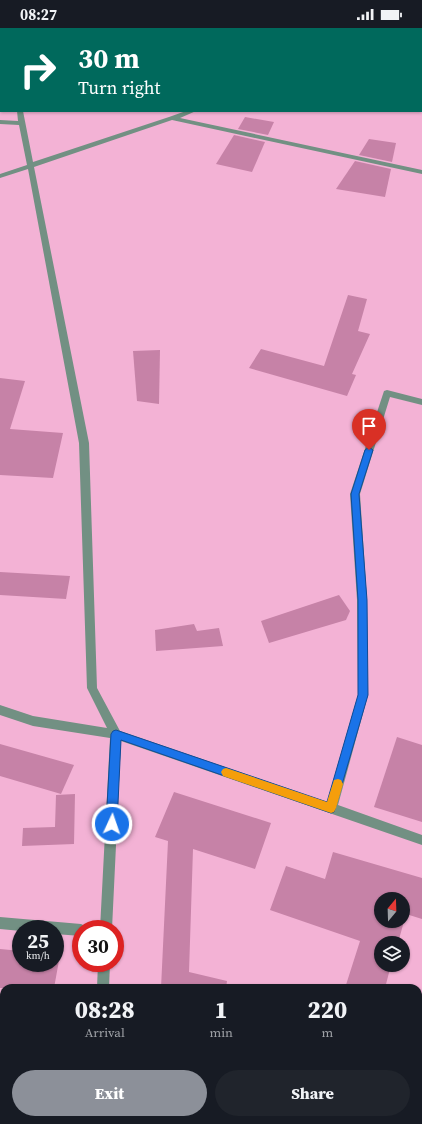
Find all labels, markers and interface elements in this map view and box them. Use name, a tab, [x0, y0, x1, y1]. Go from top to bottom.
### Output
text: 08:27	[20, 4, 57, 25]
text: 30 m	[78, 39, 140, 77]
icon: right	[12, 44, 64, 96]
text: Turn right	[78, 75, 160, 100]
pin	[352, 409, 386, 450]
icon: arrive	[358, 415, 380, 437]
position arrow	[91, 803, 133, 845]
north arrow	[374, 892, 410, 928]
map controls	[374, 892, 410, 972]
speed limit sign: 30	[72, 920, 124, 972]
text: 25	[27, 927, 49, 955]
button: layers	[374, 936, 410, 972]
text: km/h	[26, 949, 50, 962]
text: 08:28	[75, 993, 135, 1026]
text: 1	[215, 993, 228, 1026]
text: 220	[308, 993, 347, 1026]
text: Arrival	[85, 1024, 125, 1041]
text: min	[209, 1024, 233, 1041]
text: m	[322, 1024, 333, 1041]
button: Exit	[12, 1070, 207, 1116]
button: Share	[215, 1070, 410, 1116]

